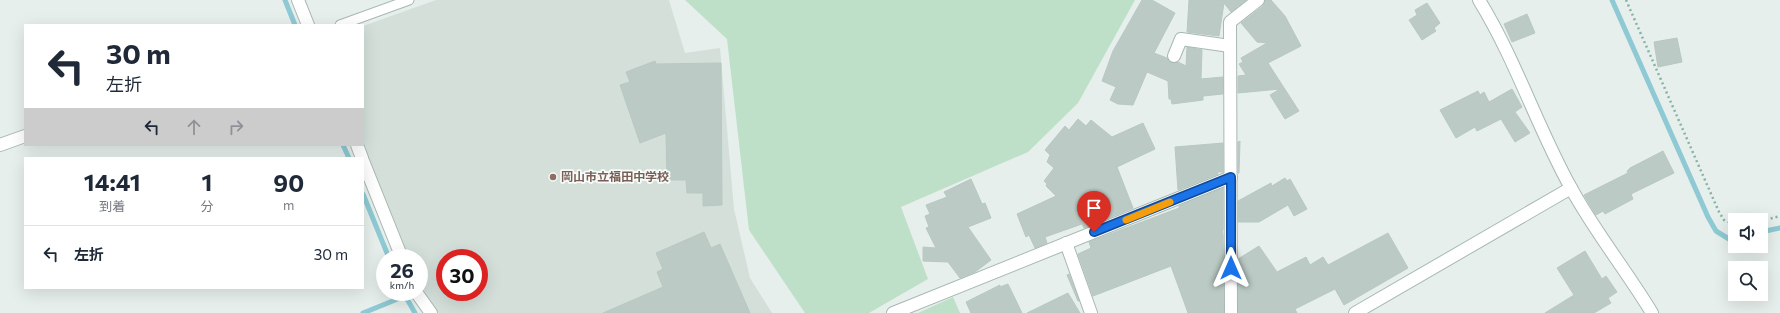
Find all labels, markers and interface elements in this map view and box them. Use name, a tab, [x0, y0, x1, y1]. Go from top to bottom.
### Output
text: 30 m	[106, 36, 171, 70]
icon: left	[40, 40, 92, 92]
text: 左折	[106, 73, 142, 95]
icon: left	[141, 116, 163, 138]
icon: ahead	[183, 116, 205, 138]
icon: right	[225, 116, 247, 138]
text: 14:41	[84, 167, 141, 196]
text: 1	[202, 167, 212, 196]
text: 90	[273, 168, 304, 197]
place label: 岡山市立福田中学校	[561, 169, 669, 183]
marker: 岡山市立福田中学校	[548, 172, 558, 182]
pin	[1077, 191, 1111, 232]
text: m	[283, 197, 294, 213]
icon: arrive	[1083, 197, 1105, 219]
text: 到着	[99, 198, 125, 214]
text: 分	[200, 198, 214, 214]
map controls	[1728, 213, 1768, 301]
button: sound	[1728, 213, 1768, 253]
icon: left	[40, 243, 62, 265]
text: 左折	[74, 245, 104, 263]
text: 30 m	[314, 245, 348, 263]
position arrow	[1210, 247, 1252, 289]
speed limit sign: 30	[436, 249, 488, 301]
text: 26	[390, 258, 414, 282]
button: search	[1728, 261, 1768, 301]
text: km/h	[390, 279, 414, 291]

